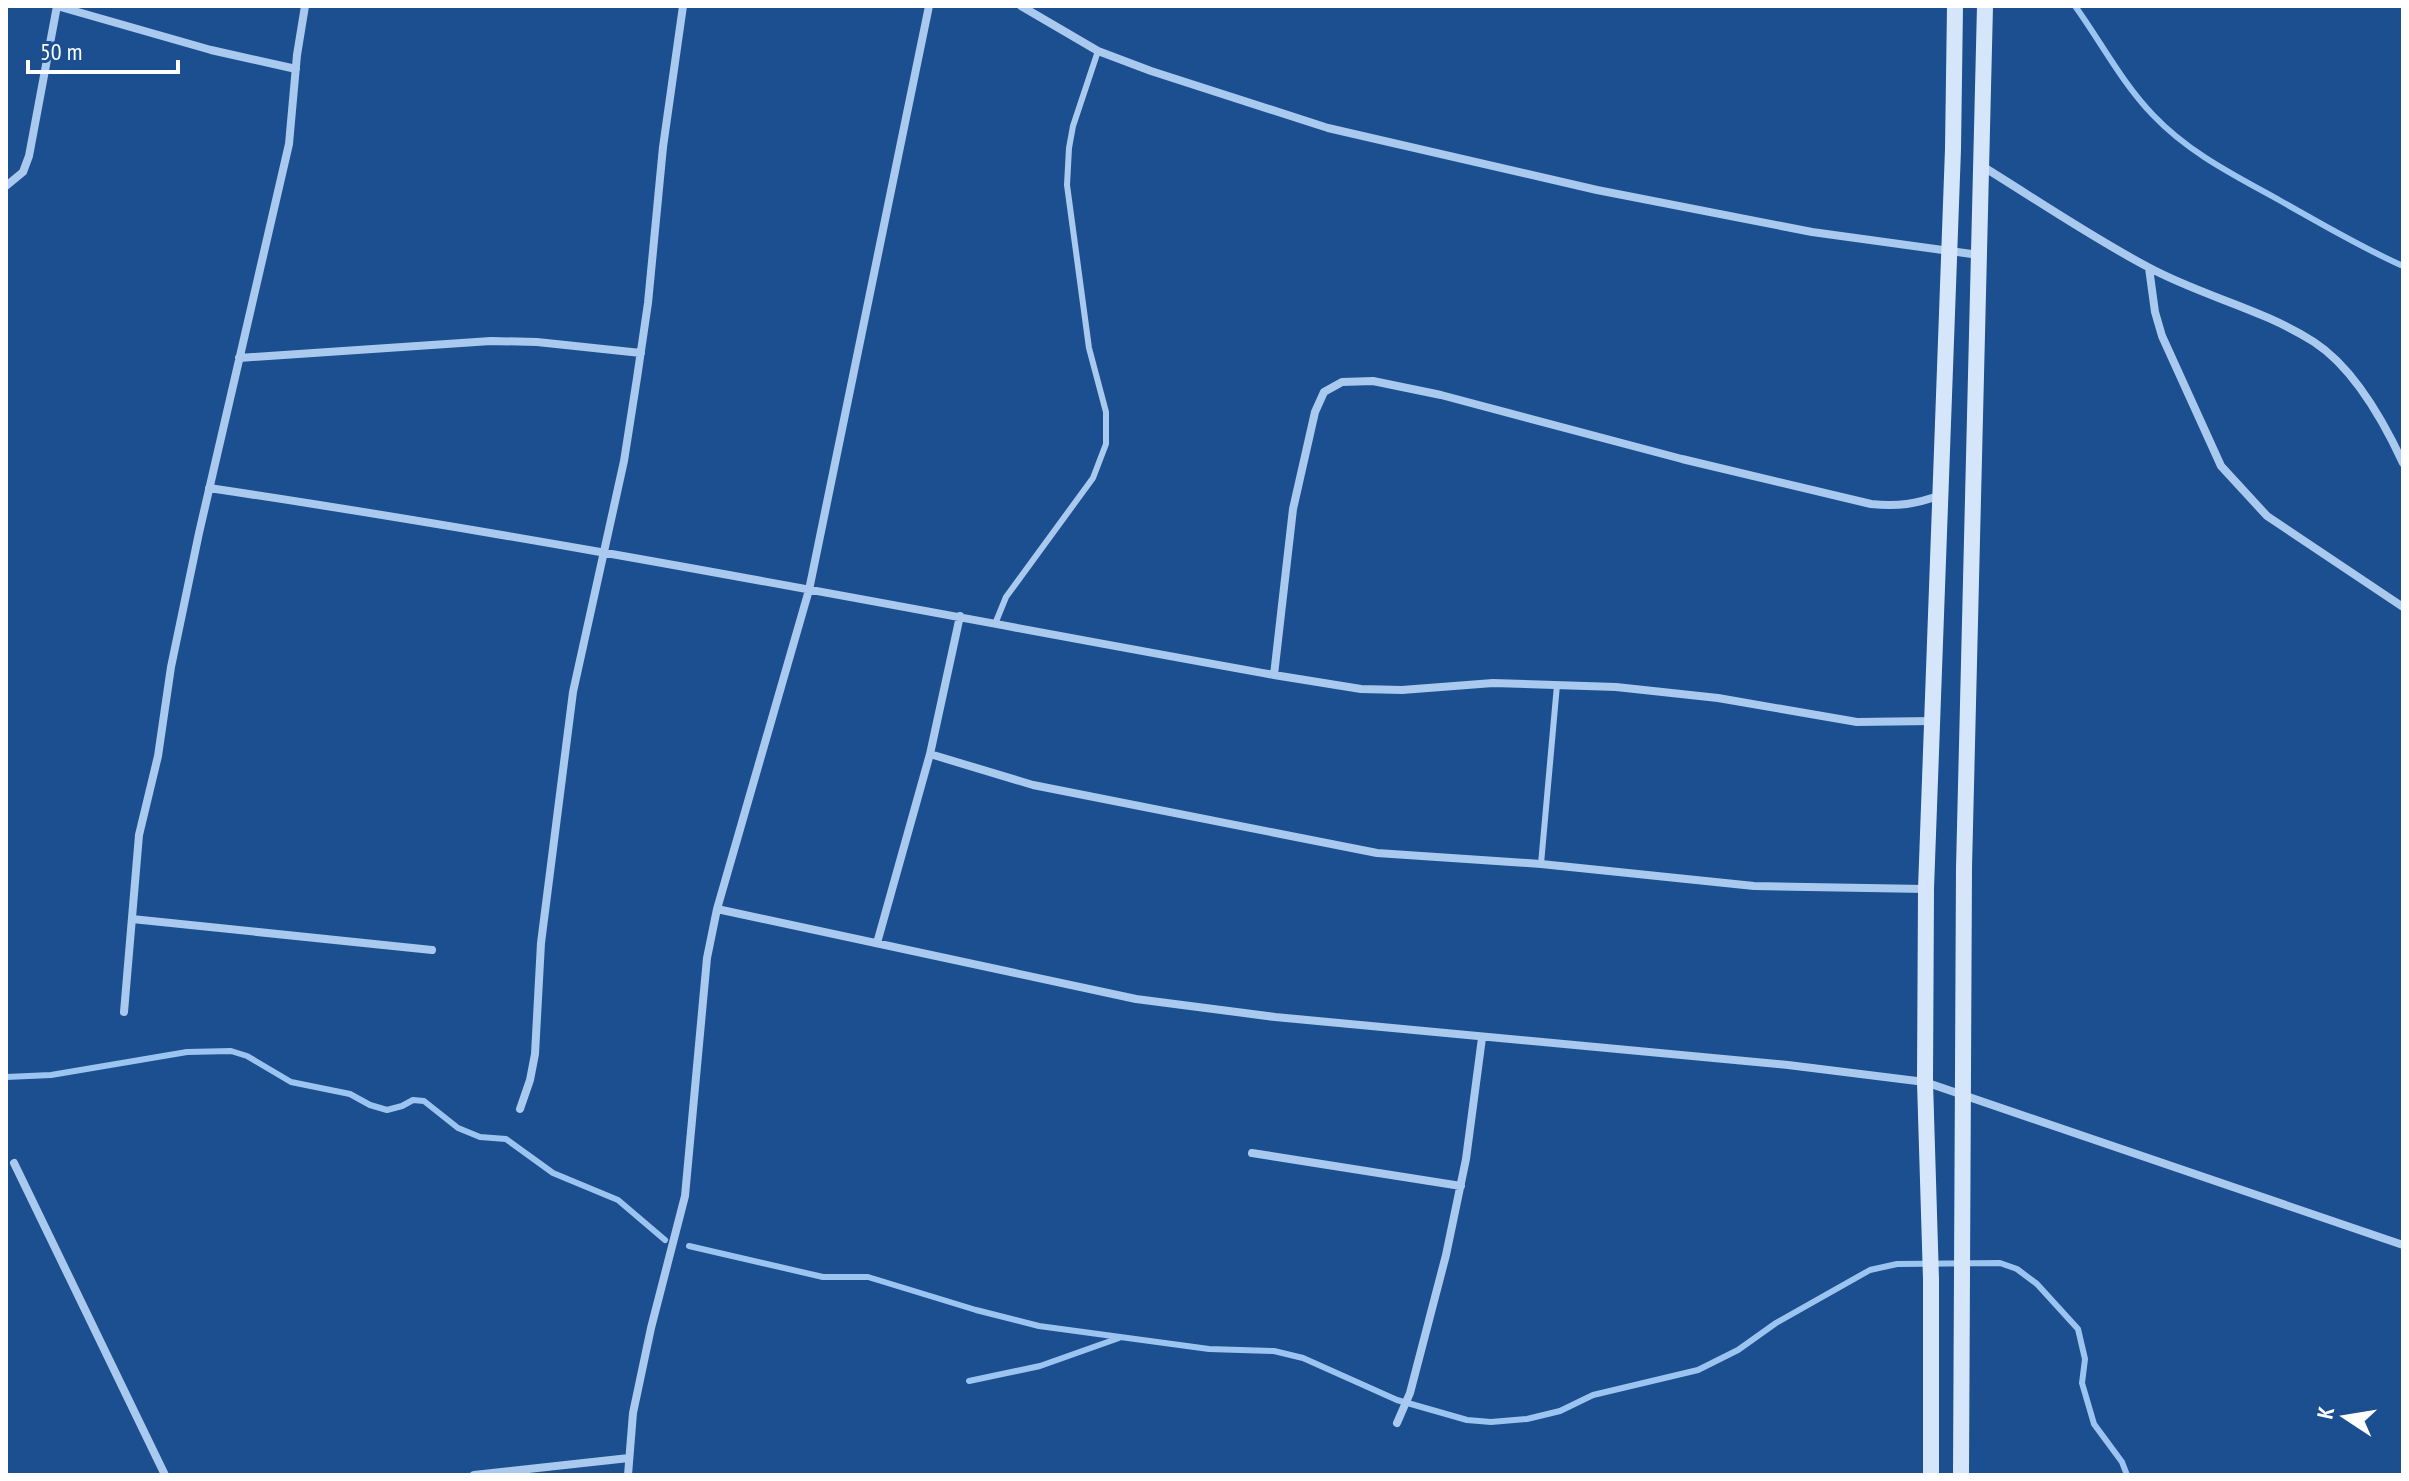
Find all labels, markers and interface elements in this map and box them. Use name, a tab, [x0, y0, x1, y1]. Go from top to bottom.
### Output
scale bar	[28, 24, 178, 74]
text: 50 m	[40, 36, 82, 67]
north arrow	[2305, 1377, 2385, 1457]
text: K	[2311, 1404, 2340, 1421]

